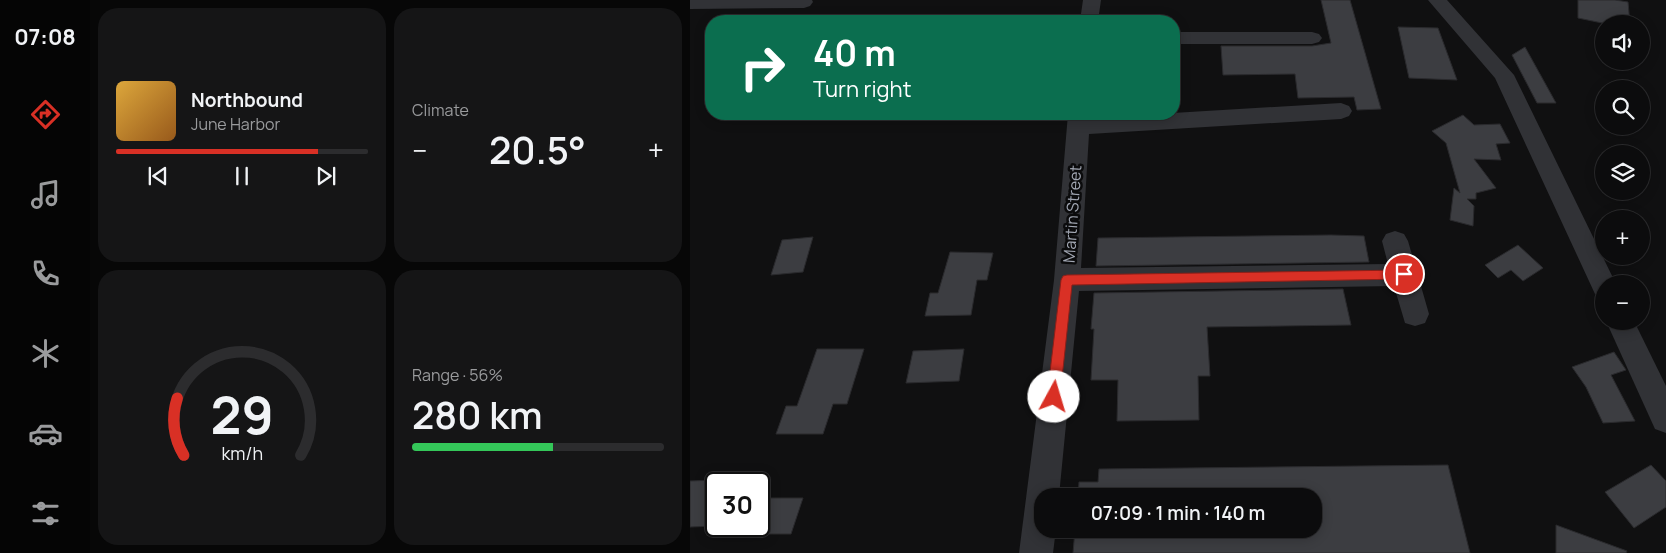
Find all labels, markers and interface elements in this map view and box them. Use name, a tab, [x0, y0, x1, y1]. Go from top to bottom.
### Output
map controls	[1595, 15, 1650, 330]
button: sound	[1595, 15, 1650, 70]
text: 07:08	[14, 22, 76, 52]
text: 40 m	[813, 29, 896, 77]
icon: right	[730, 35, 795, 100]
text: Turn right	[813, 74, 911, 104]
button: search	[1595, 80, 1650, 135]
text: Northbound	[191, 87, 303, 113]
icon: directions	[28, 97, 63, 132]
text: Climate	[412, 99, 469, 121]
text: June Harbor	[191, 113, 280, 135]
text: 20.5°	[489, 123, 586, 175]
text: −	[412, 131, 427, 169]
text: +	[648, 131, 664, 169]
button: layers	[1595, 145, 1650, 200]
icon: previous	[144, 162, 172, 190]
icon: pause	[228, 162, 256, 190]
icon: next	[312, 162, 340, 190]
street label: Martin Street	[1058, 164, 1086, 264]
icon: music	[28, 177, 63, 212]
button: +	[1595, 210, 1650, 265]
pin	[1383, 253, 1425, 295]
icon: phone	[28, 256, 63, 291]
icon: arrive	[1390, 260, 1418, 288]
button: −	[1595, 275, 1650, 330]
icon: climate	[28, 336, 63, 371]
text: Range · 56%	[412, 364, 503, 386]
position arrow	[1027, 370, 1079, 422]
text: 29	[210, 379, 274, 450]
text: 280 km	[412, 388, 543, 440]
icon: car	[28, 416, 63, 451]
text: km/h	[221, 441, 263, 465]
speed limit sign: 30	[705, 472, 770, 537]
icon: filters	[28, 496, 63, 531]
text: 07:09 · 1 min · 140 m	[1091, 500, 1265, 526]

